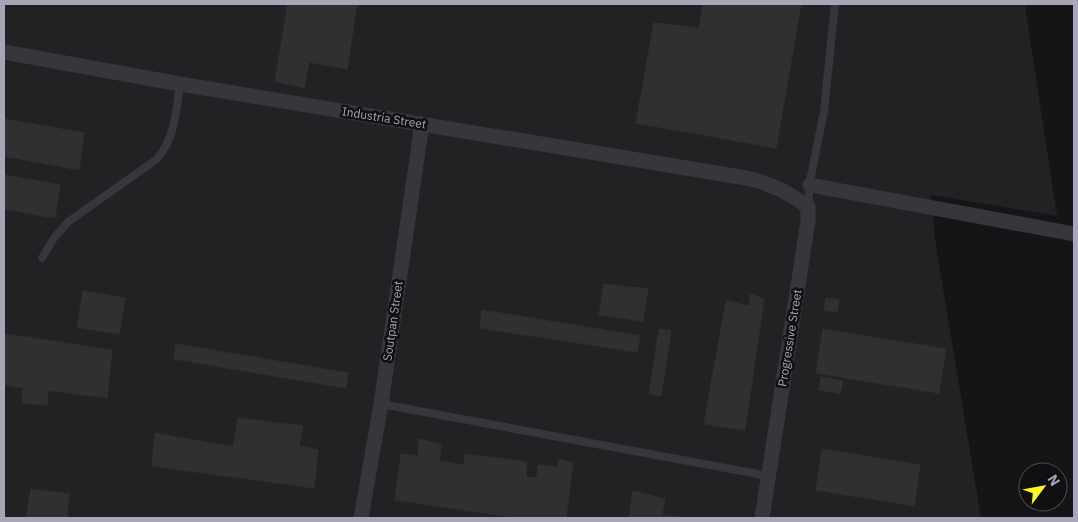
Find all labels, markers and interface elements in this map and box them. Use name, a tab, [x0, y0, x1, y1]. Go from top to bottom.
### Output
street label: Industria Street	[341, 103, 427, 132]
street label: Soutpan Street	[379, 280, 406, 362]
street label: Progressive Street	[774, 288, 805, 388]
north arrow	[1018, 462, 1068, 512]
text: N	[1044, 471, 1064, 489]

